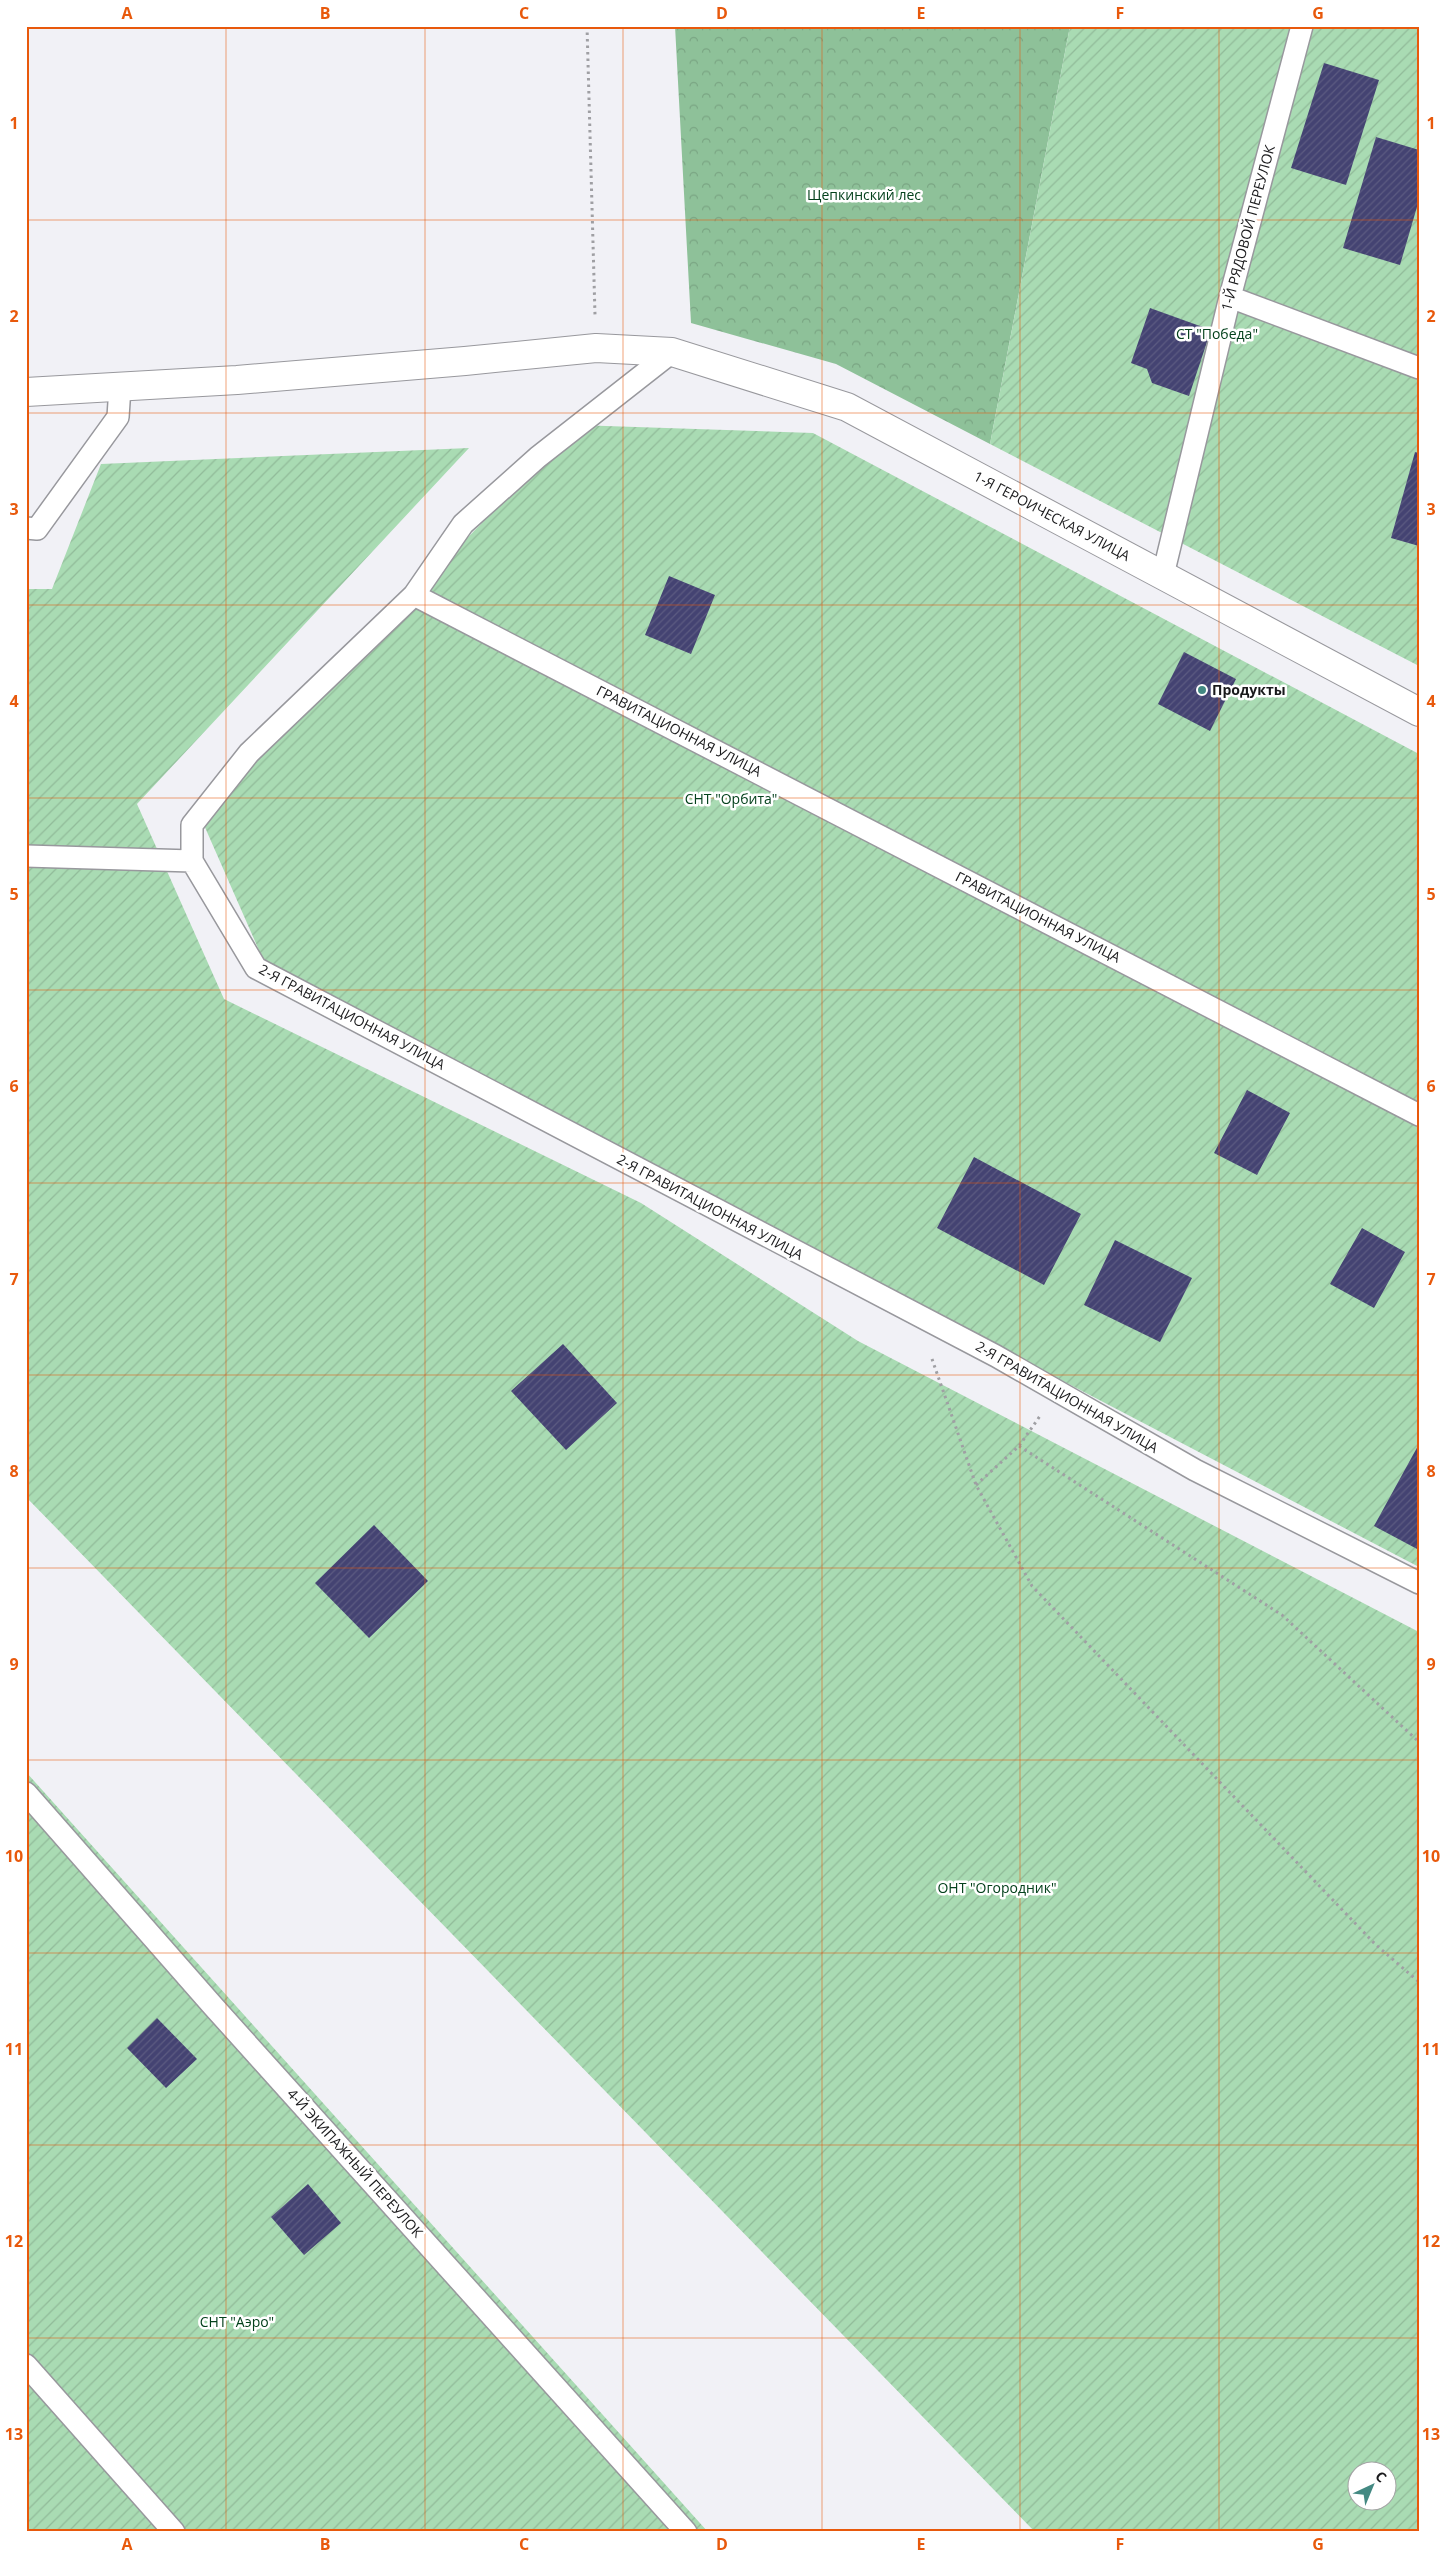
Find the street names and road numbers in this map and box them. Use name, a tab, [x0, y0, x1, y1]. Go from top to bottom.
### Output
street label: 1-Й РЯДОВОЙ ПЕРЕУЛОК	[1216, 142, 1279, 313]
street label: 1-Я ГЕРОИЧЕСКАЯ УЛИЦА	[971, 466, 1134, 565]
street label: ГРАВИТАЦИОННАЯ УЛИЦА	[593, 681, 765, 781]
street label: ГРАВИТАЦИОННАЯ УЛИЦА	[952, 867, 1124, 967]
street label: 2-Я ГРАВИТАЦИОННАЯ УЛИЦА	[256, 959, 449, 1074]
street label: 2-Я ГРАВИТАЦИОННАЯ УЛИЦА	[614, 1149, 807, 1264]
street label: 2-Я ГРАВИТАЦИОННАЯ УЛИЦА	[972, 1336, 1162, 1457]
street label: 4-Й ЭКИПАЖНЫЙ ПЕРЕУЛОК	[283, 2084, 428, 2242]

